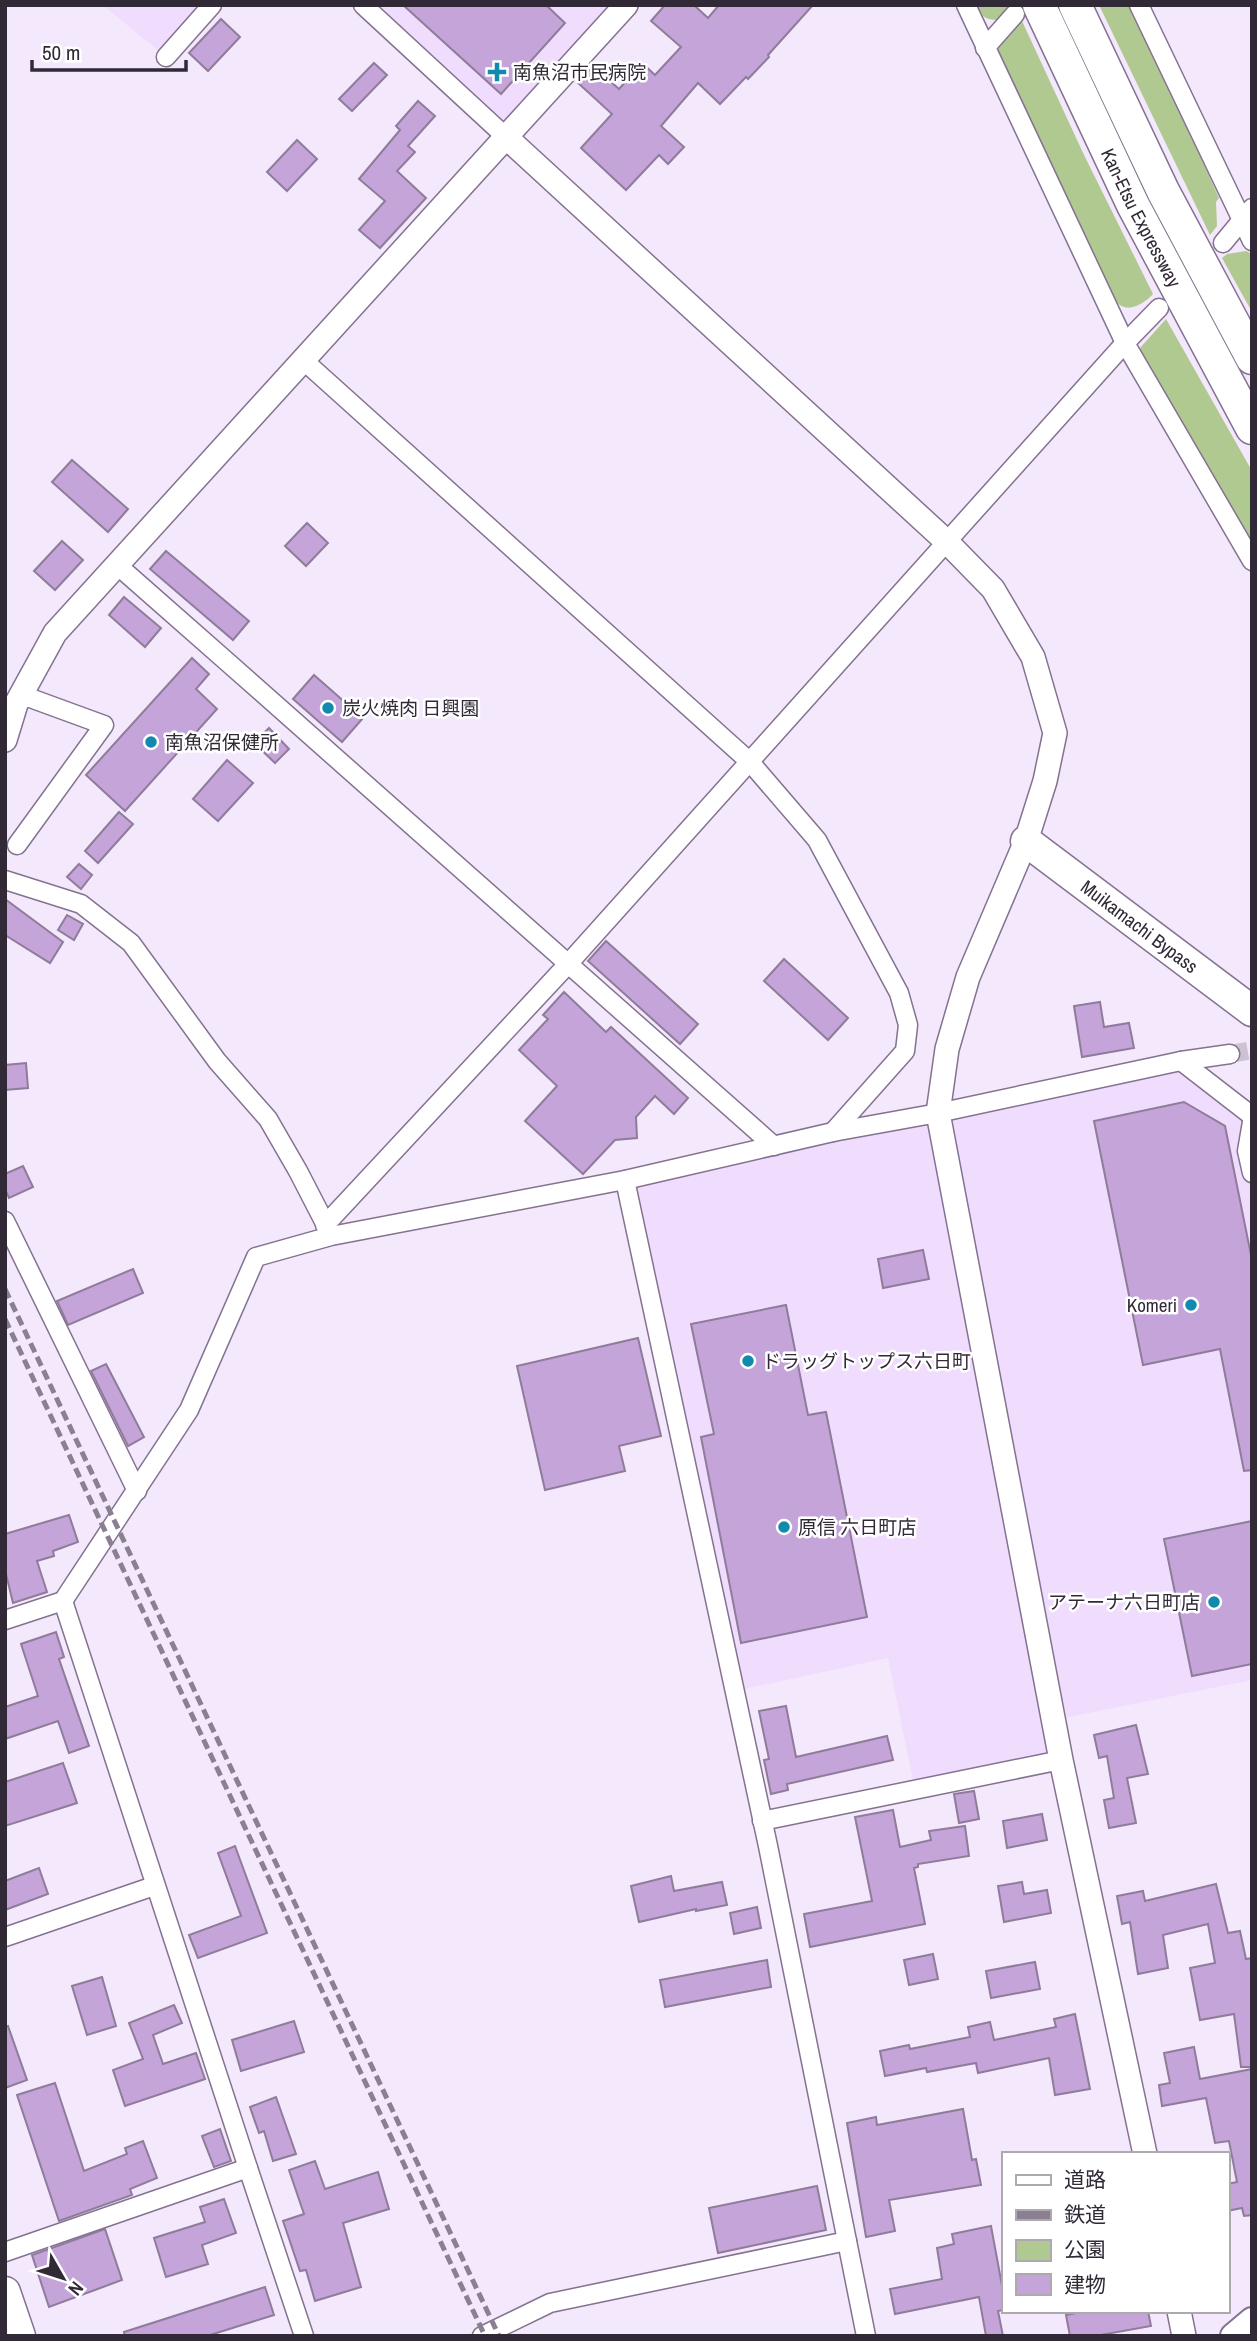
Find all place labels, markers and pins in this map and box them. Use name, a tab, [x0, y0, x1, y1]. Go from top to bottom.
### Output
place label: 南魚沼市民病院	[513, 59, 646, 85]
marker: 南魚沼市民病院	[487, 62, 507, 82]
place label: 炭火焼肉 日興園	[342, 695, 479, 721]
marker: 炭火焼肉 日興園	[320, 700, 336, 716]
place label: 南魚沼保健所	[165, 729, 279, 755]
marker: 南魚沼保健所	[143, 734, 159, 750]
place label: Komeri	[1127, 1292, 1177, 1318]
marker: Komeri	[1183, 1297, 1199, 1313]
place label: ドラッグトップス六日町	[762, 1348, 971, 1374]
marker: ドラッグトップス六日町	[740, 1353, 756, 1369]
place label: 原信 六日町店	[798, 1514, 916, 1540]
marker: 原信 六日町店	[776, 1519, 792, 1535]
place label: アテーナ六日町店	[1048, 1589, 1200, 1615]
marker: アテーナ六日町店	[1206, 1594, 1222, 1610]

